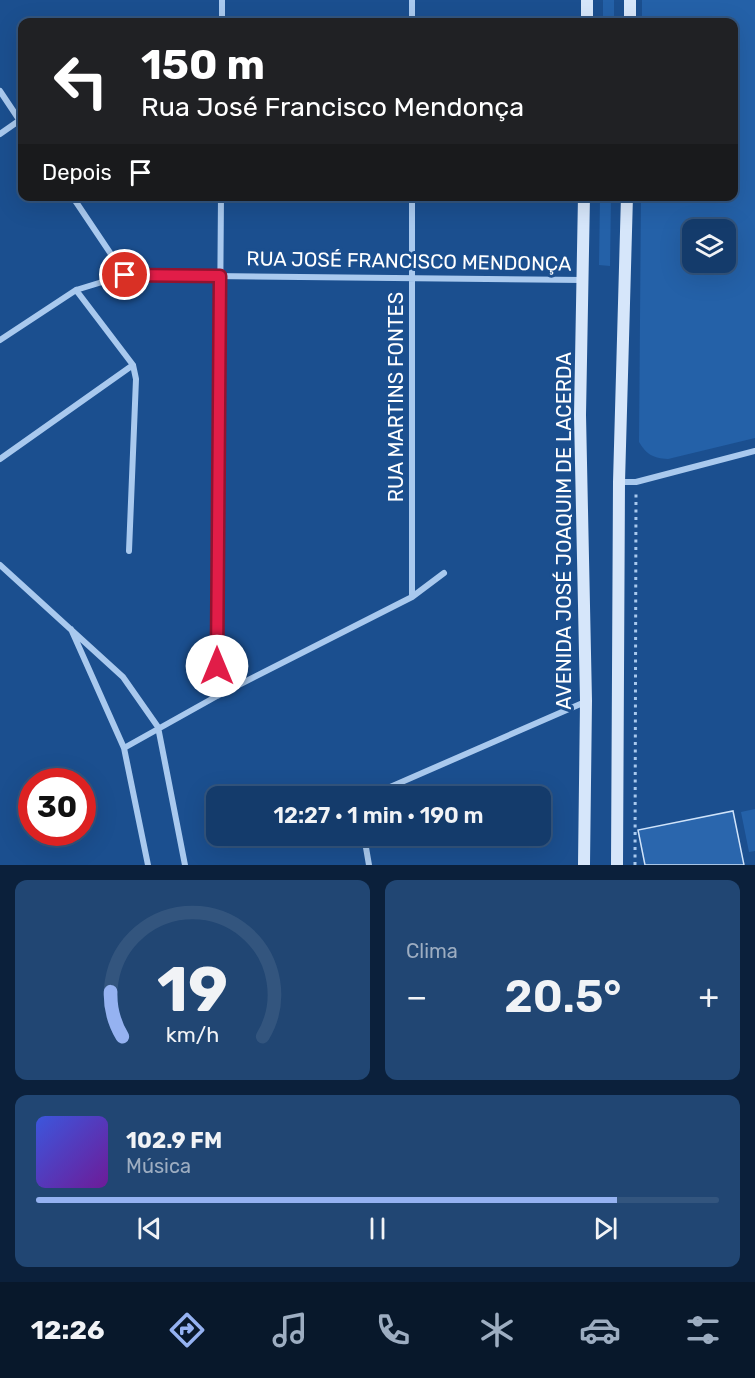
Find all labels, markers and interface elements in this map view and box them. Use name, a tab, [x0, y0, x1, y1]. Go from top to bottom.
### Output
text: 150 m	[141, 40, 265, 90]
icon: left	[42, 42, 120, 120]
text: Rua José Francisco Mendonça	[141, 91, 524, 123]
icon: arrive	[124, 156, 157, 189]
text: Depois	[42, 159, 112, 186]
map controls	[682, 219, 736, 273]
button: layers	[682, 219, 736, 273]
street label: RUA JOSÉ FRANCISCO MENDONÇA	[246, 246, 572, 276]
pin	[99, 249, 150, 300]
icon: arrive	[108, 258, 141, 291]
street label: RUA MARTINS FONTES	[384, 292, 408, 502]
street label: AVENIDA JOSÉ JOAQUIM DE LACERDA	[552, 352, 576, 710]
position arrow	[185, 634, 249, 698]
speed limit sign: 30	[18, 768, 96, 846]
text: 12:27 · 1 min · 190 m	[273, 802, 484, 829]
text: Clima	[406, 939, 458, 963]
text: 19	[157, 953, 228, 1027]
text: 20.5°	[504, 970, 622, 1023]
text: −	[406, 977, 427, 1016]
text: +	[698, 977, 719, 1016]
text: km/h	[166, 1022, 219, 1047]
text: 102.9 FM	[126, 1127, 222, 1154]
text: Música	[126, 1154, 191, 1178]
icon: previous	[133, 1212, 166, 1245]
icon: pause	[361, 1212, 394, 1245]
icon: next	[589, 1212, 622, 1245]
icon: directions	[166, 1309, 208, 1351]
icon: music	[269, 1309, 311, 1351]
icon: phone	[372, 1309, 414, 1351]
icon: climate	[476, 1309, 518, 1351]
icon: car	[579, 1309, 621, 1351]
icon: filters	[682, 1309, 724, 1351]
text: 12:26	[31, 1314, 105, 1346]

